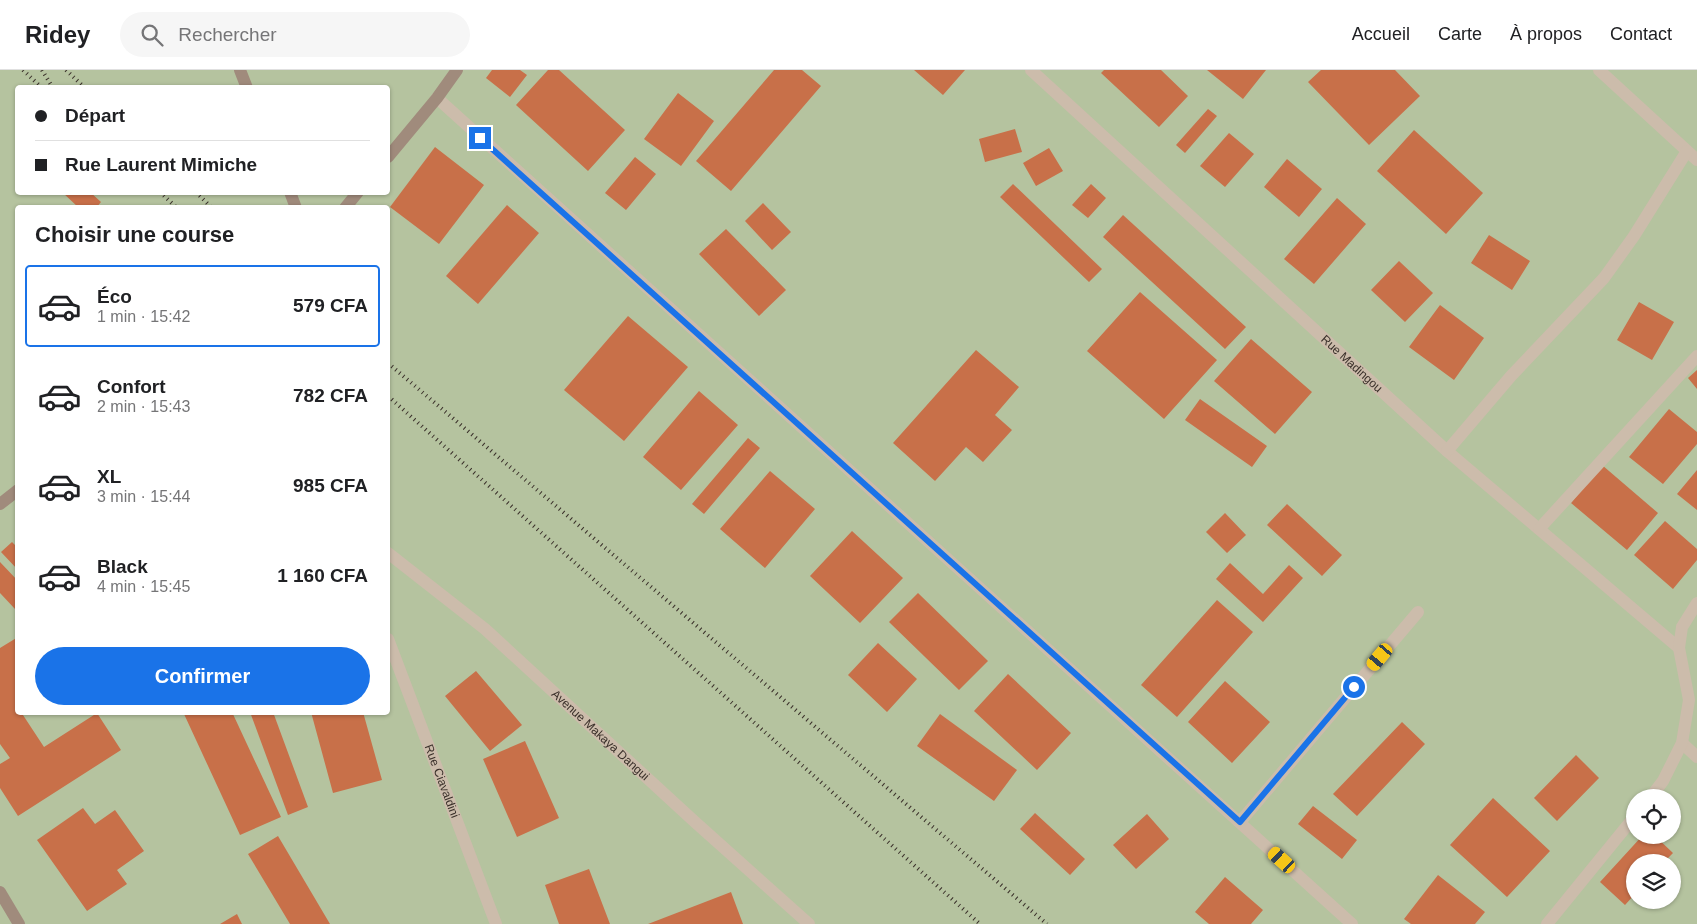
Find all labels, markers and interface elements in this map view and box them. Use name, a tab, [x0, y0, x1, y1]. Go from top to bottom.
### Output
search box	[120, 12, 470, 57]
text: Ridey	[25, 21, 90, 48]
icon: search	[138, 21, 166, 49]
text: Rechercher	[178, 24, 277, 45]
text: Accueil	[1352, 24, 1410, 44]
text: Carte	[1438, 24, 1482, 44]
text: À propos	[1510, 24, 1582, 44]
text: Contact	[1610, 24, 1672, 44]
text: Départ	[65, 105, 125, 126]
route end	[469, 127, 491, 149]
text: Rue Laurent Mimiche	[65, 154, 257, 175]
text: Choisir une course	[35, 222, 234, 247]
icon: car	[37, 284, 82, 329]
text: Éco	[97, 286, 132, 307]
text: 579 CFA	[293, 295, 368, 316]
text: 1 min · 15:42	[97, 308, 190, 325]
street label: Rue Madingou	[1318, 332, 1385, 395]
icon: car	[37, 374, 82, 419]
text: Confort	[97, 376, 166, 397]
text: 782 CFA	[293, 385, 368, 406]
text: 2 min · 15:43	[97, 398, 190, 415]
icon: car	[37, 464, 82, 509]
text: XL	[97, 466, 121, 487]
text: 985 CFA	[293, 475, 368, 496]
text: 3 min · 15:44	[97, 488, 190, 505]
icon: car	[37, 554, 82, 599]
text: Black	[97, 556, 148, 577]
text: 1 160 CFA	[277, 565, 368, 586]
text: 4 min · 15:45	[97, 578, 190, 595]
car	[1364, 641, 1395, 673]
button: Confirmer	[35, 647, 370, 705]
route start	[1343, 676, 1365, 698]
street label: Avenue Makaya Dangui	[549, 687, 652, 783]
street label: Rue Ciavaldini	[422, 742, 462, 820]
map controls	[1626, 789, 1681, 909]
button: locate	[1626, 789, 1681, 844]
car	[1265, 844, 1298, 876]
button: layers	[1626, 854, 1681, 909]

